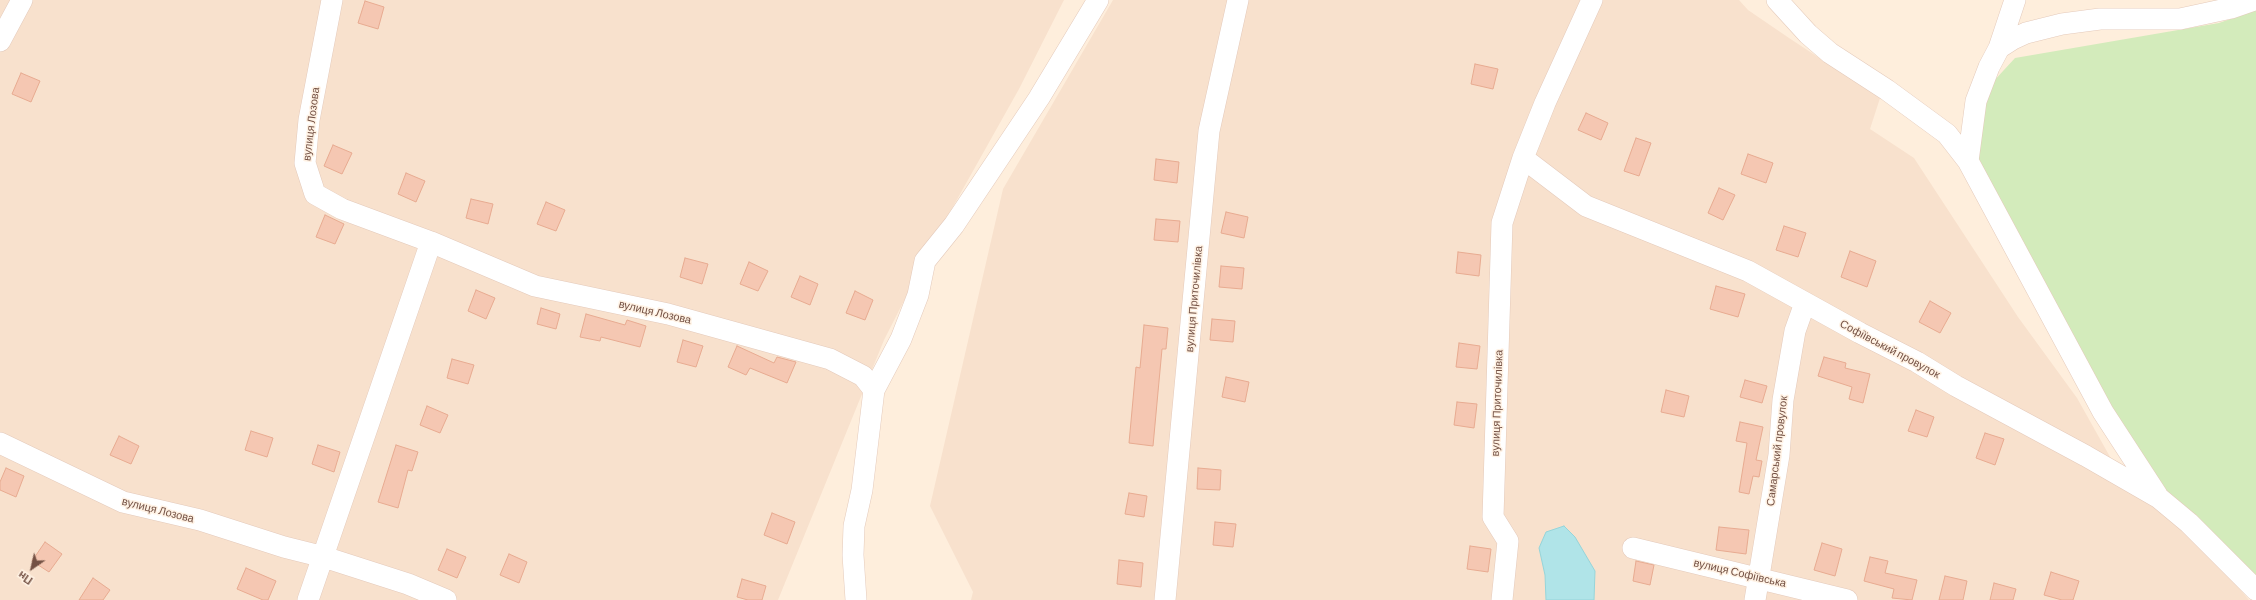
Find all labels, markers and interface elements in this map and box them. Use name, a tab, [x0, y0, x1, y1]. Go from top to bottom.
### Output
street label: вулиця Лозова	[300, 86, 322, 162]
street label: вулиця Приточилівка	[1183, 245, 1205, 353]
street label: вулиця Лозова	[617, 297, 693, 327]
street label: Софіївський провулок	[1838, 317, 1942, 381]
street label: вулиця Приточилівка	[1489, 350, 1505, 456]
street label: Самарський провулок	[1764, 395, 1790, 507]
street label: вулиця Лозова	[121, 495, 195, 525]
north arrow	[12, 548, 52, 588]
street label: вулиця Софіївська	[1692, 556, 1788, 590]
text: Пн	[15, 569, 35, 588]

